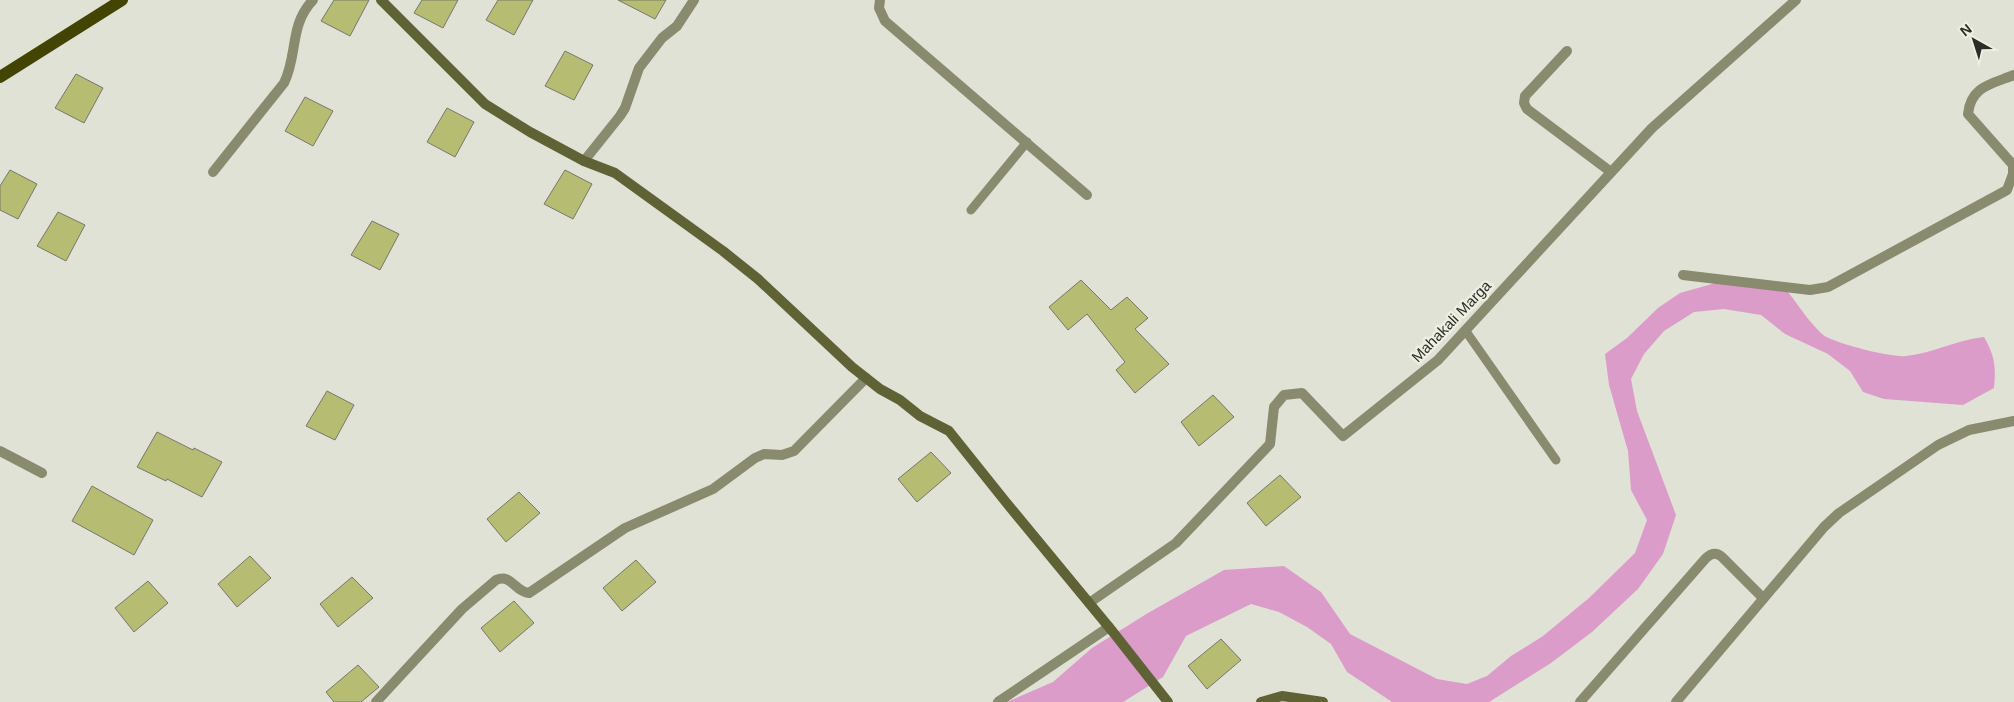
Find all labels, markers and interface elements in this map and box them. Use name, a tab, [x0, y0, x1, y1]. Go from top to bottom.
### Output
north arrow	[1949, 15, 1999, 65]
text: N	[1957, 20, 1975, 39]
street label: Mahakali Marga	[1408, 276, 1495, 365]

